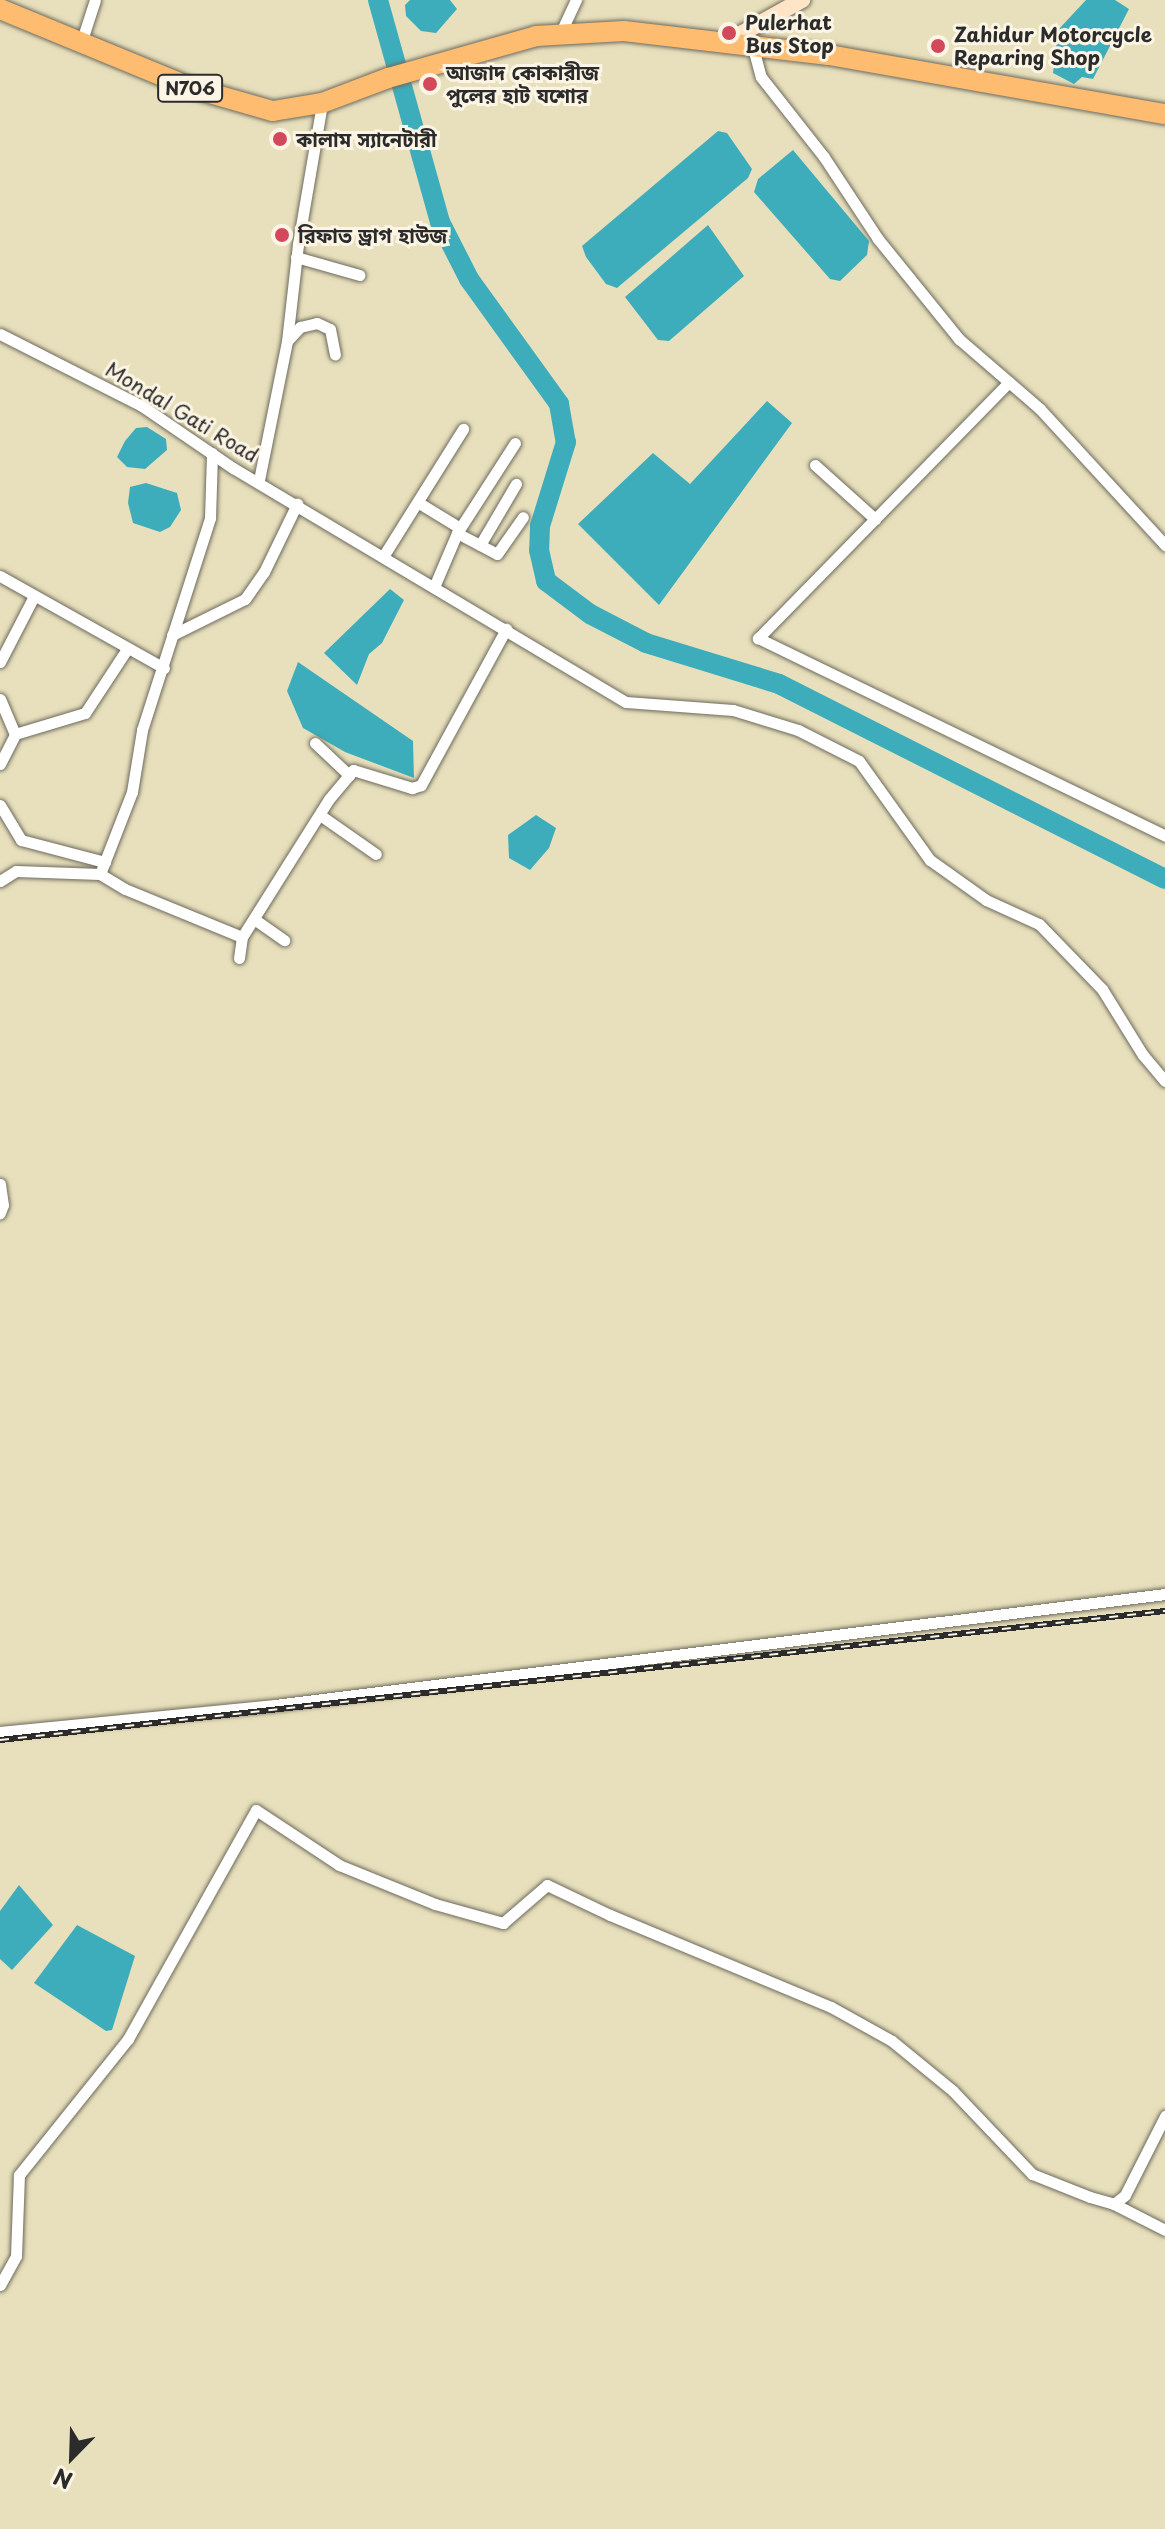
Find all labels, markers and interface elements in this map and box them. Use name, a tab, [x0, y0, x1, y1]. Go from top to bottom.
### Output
place label: Pulerhat Bus Stop	[745, 10, 833, 57]
place label: Zahidur Motorcycle Reparing Shop	[954, 22, 1151, 69]
marker: Pulerhat Bus Stop	[720, 24, 738, 42]
marker: Zahidur Motorcycle Reparing Shop	[929, 37, 947, 55]
place label: আজাদ কোকারীজ পুলের হাট যশোর	[446, 60, 599, 107]
road number: N706	[156, 74, 224, 102]
marker: আজাদ কোকারীজ পুলের হাট যশোর	[421, 75, 439, 93]
place label: কালাম স্যানেটারী	[296, 127, 437, 151]
marker: কালাম স্যানেটারী	[271, 130, 289, 148]
place label: রিফাত ড্রাগ হাউজ	[298, 223, 447, 247]
marker: রিফাত ড্রাগ হাউজ	[273, 226, 291, 244]
street label: Mondal Gati Road	[100, 356, 264, 468]
north arrow	[32, 2417, 112, 2497]
text: N	[48, 2461, 77, 2498]

